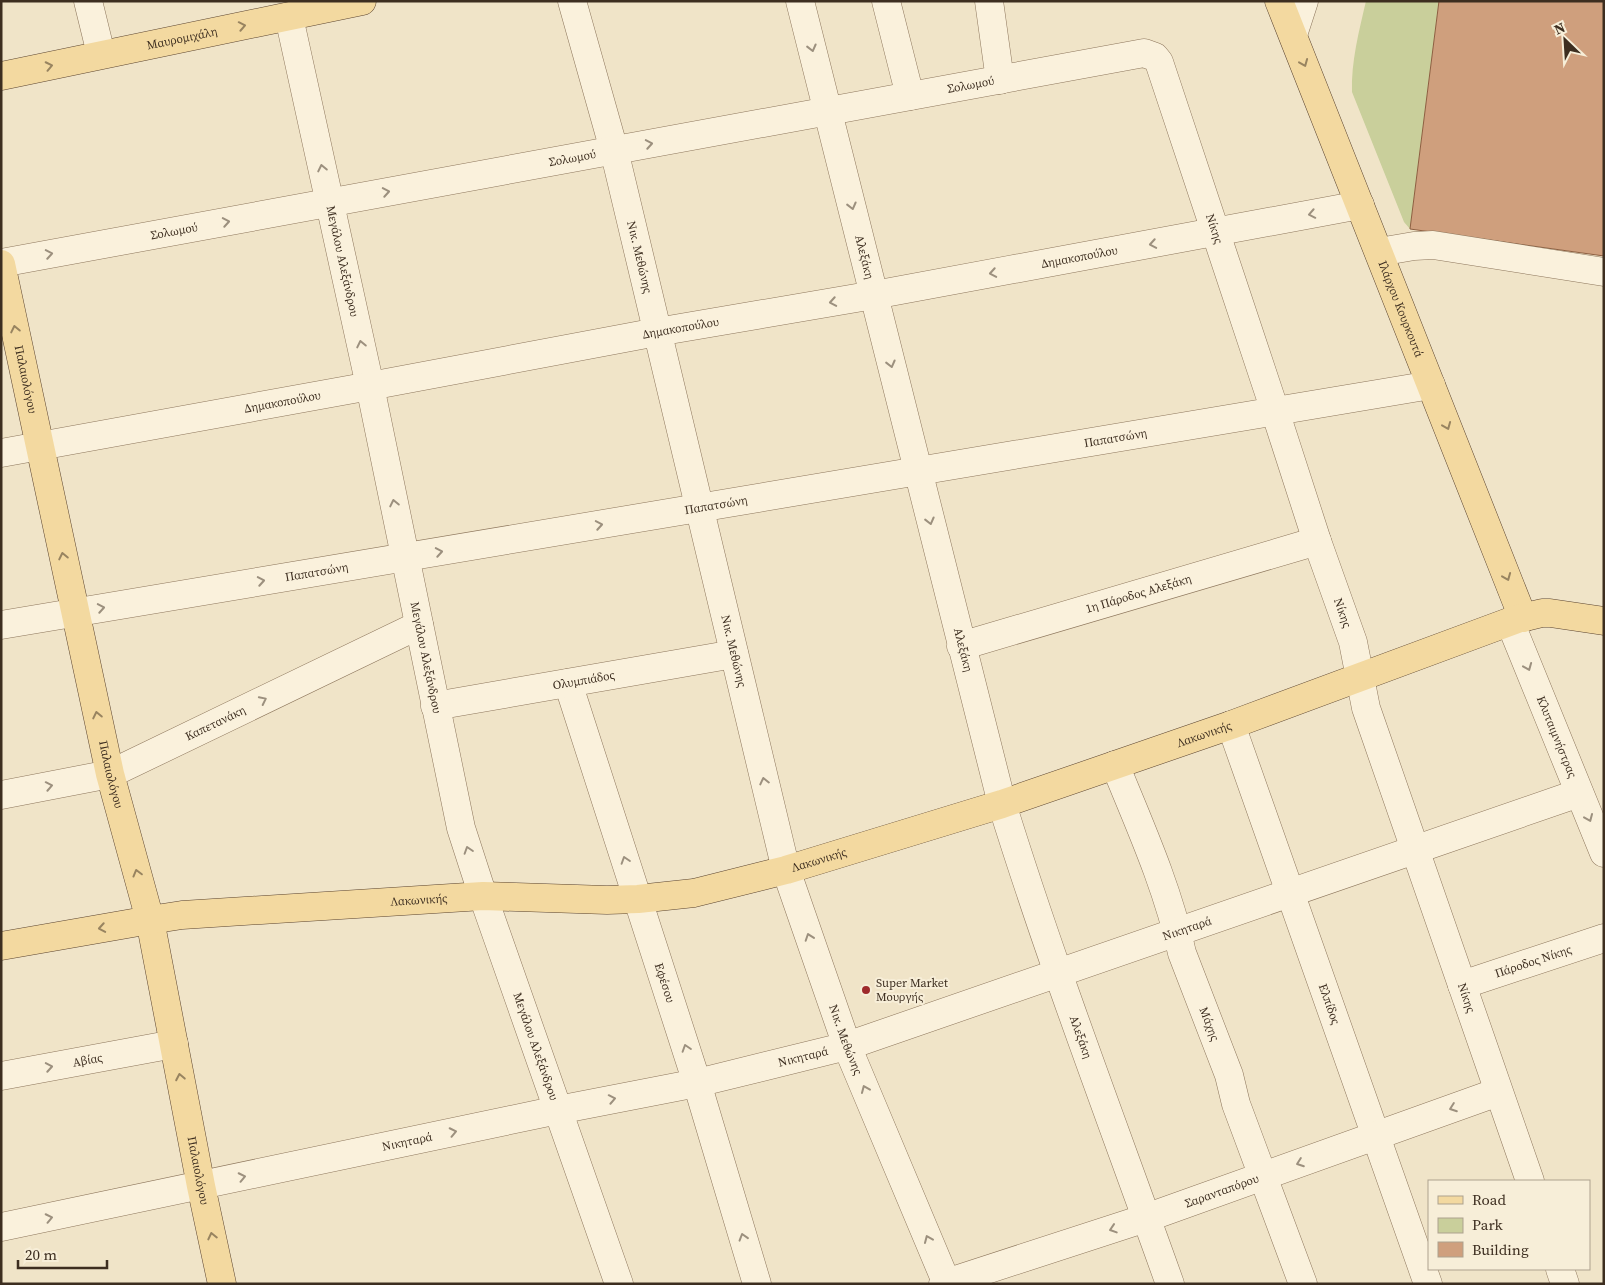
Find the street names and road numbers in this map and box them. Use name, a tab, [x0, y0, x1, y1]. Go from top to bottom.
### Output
street label: Μαυρομιχάλη	[145, 23, 219, 53]
street label: Σολωμού	[946, 73, 996, 97]
street label: Σολωμού	[548, 146, 597, 170]
street label: Μεγάλου Αλεξάνδρου	[323, 204, 363, 318]
street label: Νίκης	[1202, 212, 1227, 246]
street label: Σολωμού	[149, 219, 199, 243]
street label: Νικ. Μεθώνης	[623, 219, 656, 296]
street label: Αλεξάκη	[851, 233, 878, 281]
street label: Δημακοπούλου	[1040, 242, 1119, 272]
street label: Ιλάρχου Κουρκουτά	[1374, 258, 1427, 360]
street label: Δημακοπούλου	[641, 314, 720, 343]
street label: Παλαιολόγου	[11, 344, 41, 415]
street label: Δημακοπούλου	[243, 387, 322, 417]
street label: Παπατσώνη	[1083, 425, 1148, 451]
street label: Παπατσώνη	[683, 492, 749, 518]
street label: Παπατσώνη	[284, 559, 349, 585]
street label: 1η Πάροδος Αλεξάκη	[1084, 570, 1193, 617]
street label: Νίκης	[1330, 596, 1356, 631]
street label: Μεγάλου Αλεξάνδρου	[407, 600, 445, 715]
street label: Νικ. Μεθώνης	[717, 613, 750, 690]
street label: Αλεξάκη	[950, 626, 976, 674]
street label: Ολυμπιάδος	[551, 667, 617, 693]
street label: Κλυταιμνήστρας	[1533, 693, 1581, 781]
street label: Καπετανάκη	[183, 702, 248, 744]
street label: Λακωνικής	[1174, 717, 1234, 751]
street label: Παλαιολόγου	[95, 739, 127, 810]
street label: Λακωνικής	[789, 844, 849, 876]
street label: Λακωνικής	[390, 890, 448, 910]
street label: Νικηταρά	[1160, 913, 1214, 944]
street label: Πάροδος Νίκης	[1493, 941, 1574, 982]
street label: Εφέσου	[651, 961, 679, 1005]
street label: Νίκης	[1454, 981, 1479, 1016]
street label: Ελπίδος	[1315, 982, 1344, 1027]
street label: Μεγάλου Αλεξάνδρου	[509, 990, 562, 1103]
street label: Νικ. Μεθώνης	[825, 1002, 866, 1078]
street label: Μάχης	[1196, 1005, 1223, 1044]
street label: Αλεξάκη	[1066, 1013, 1096, 1061]
street label: Νικηταρά	[777, 1043, 830, 1071]
street label: Αβίας	[71, 1049, 104, 1071]
street label: Νικηταρά	[381, 1129, 434, 1155]
street label: Παλαιολόγου	[184, 1135, 213, 1206]
street label: Σαρανταπόρου	[1183, 1170, 1261, 1211]

